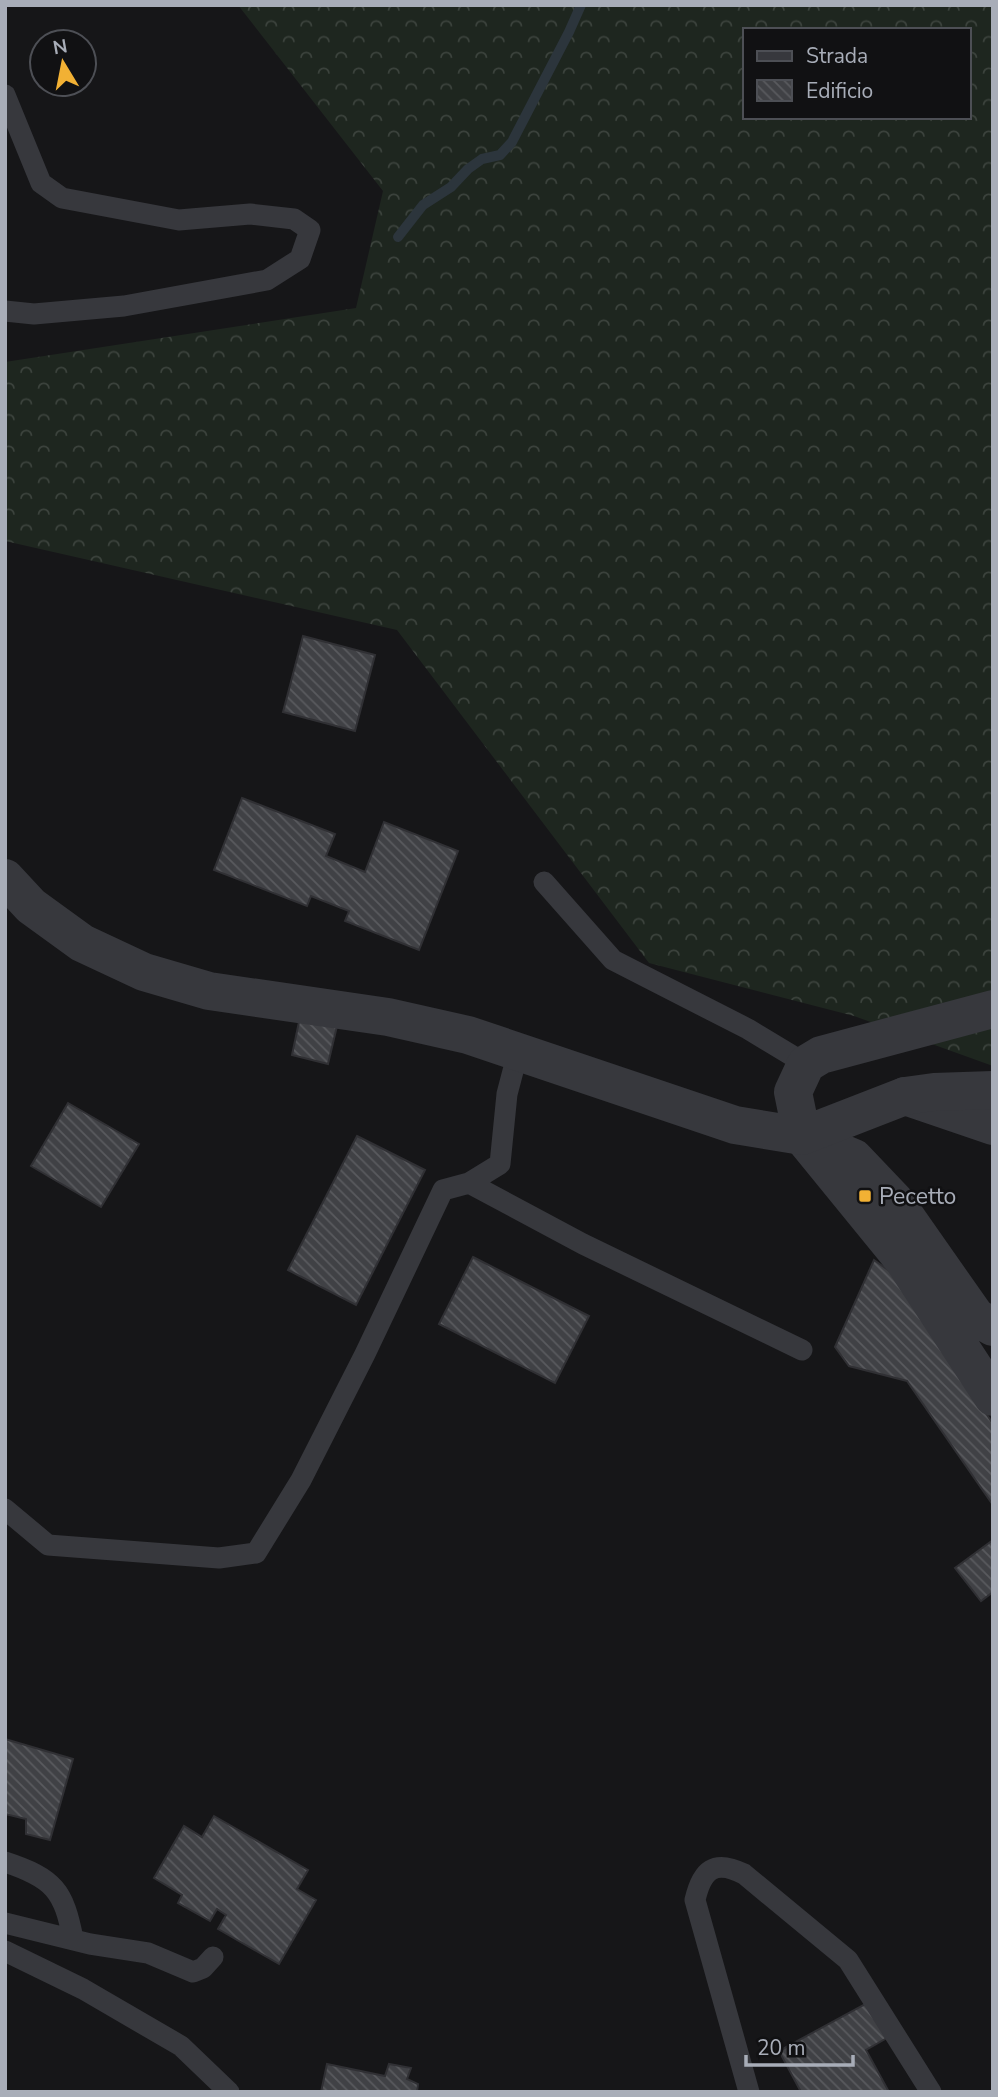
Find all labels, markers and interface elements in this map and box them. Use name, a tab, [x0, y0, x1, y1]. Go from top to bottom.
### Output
north arrow	[28, 28, 98, 98]
legend	[743, 28, 970, 119]
text: N	[51, 33, 69, 61]
text: Strada	[806, 42, 868, 70]
text: Edificio	[806, 77, 873, 105]
place label: Pecetto	[879, 1181, 956, 1212]
marker: Pecetto	[857, 1188, 873, 1204]
scale bar	[746, 2024, 853, 2068]
text: 20 m	[757, 2034, 806, 2062]

